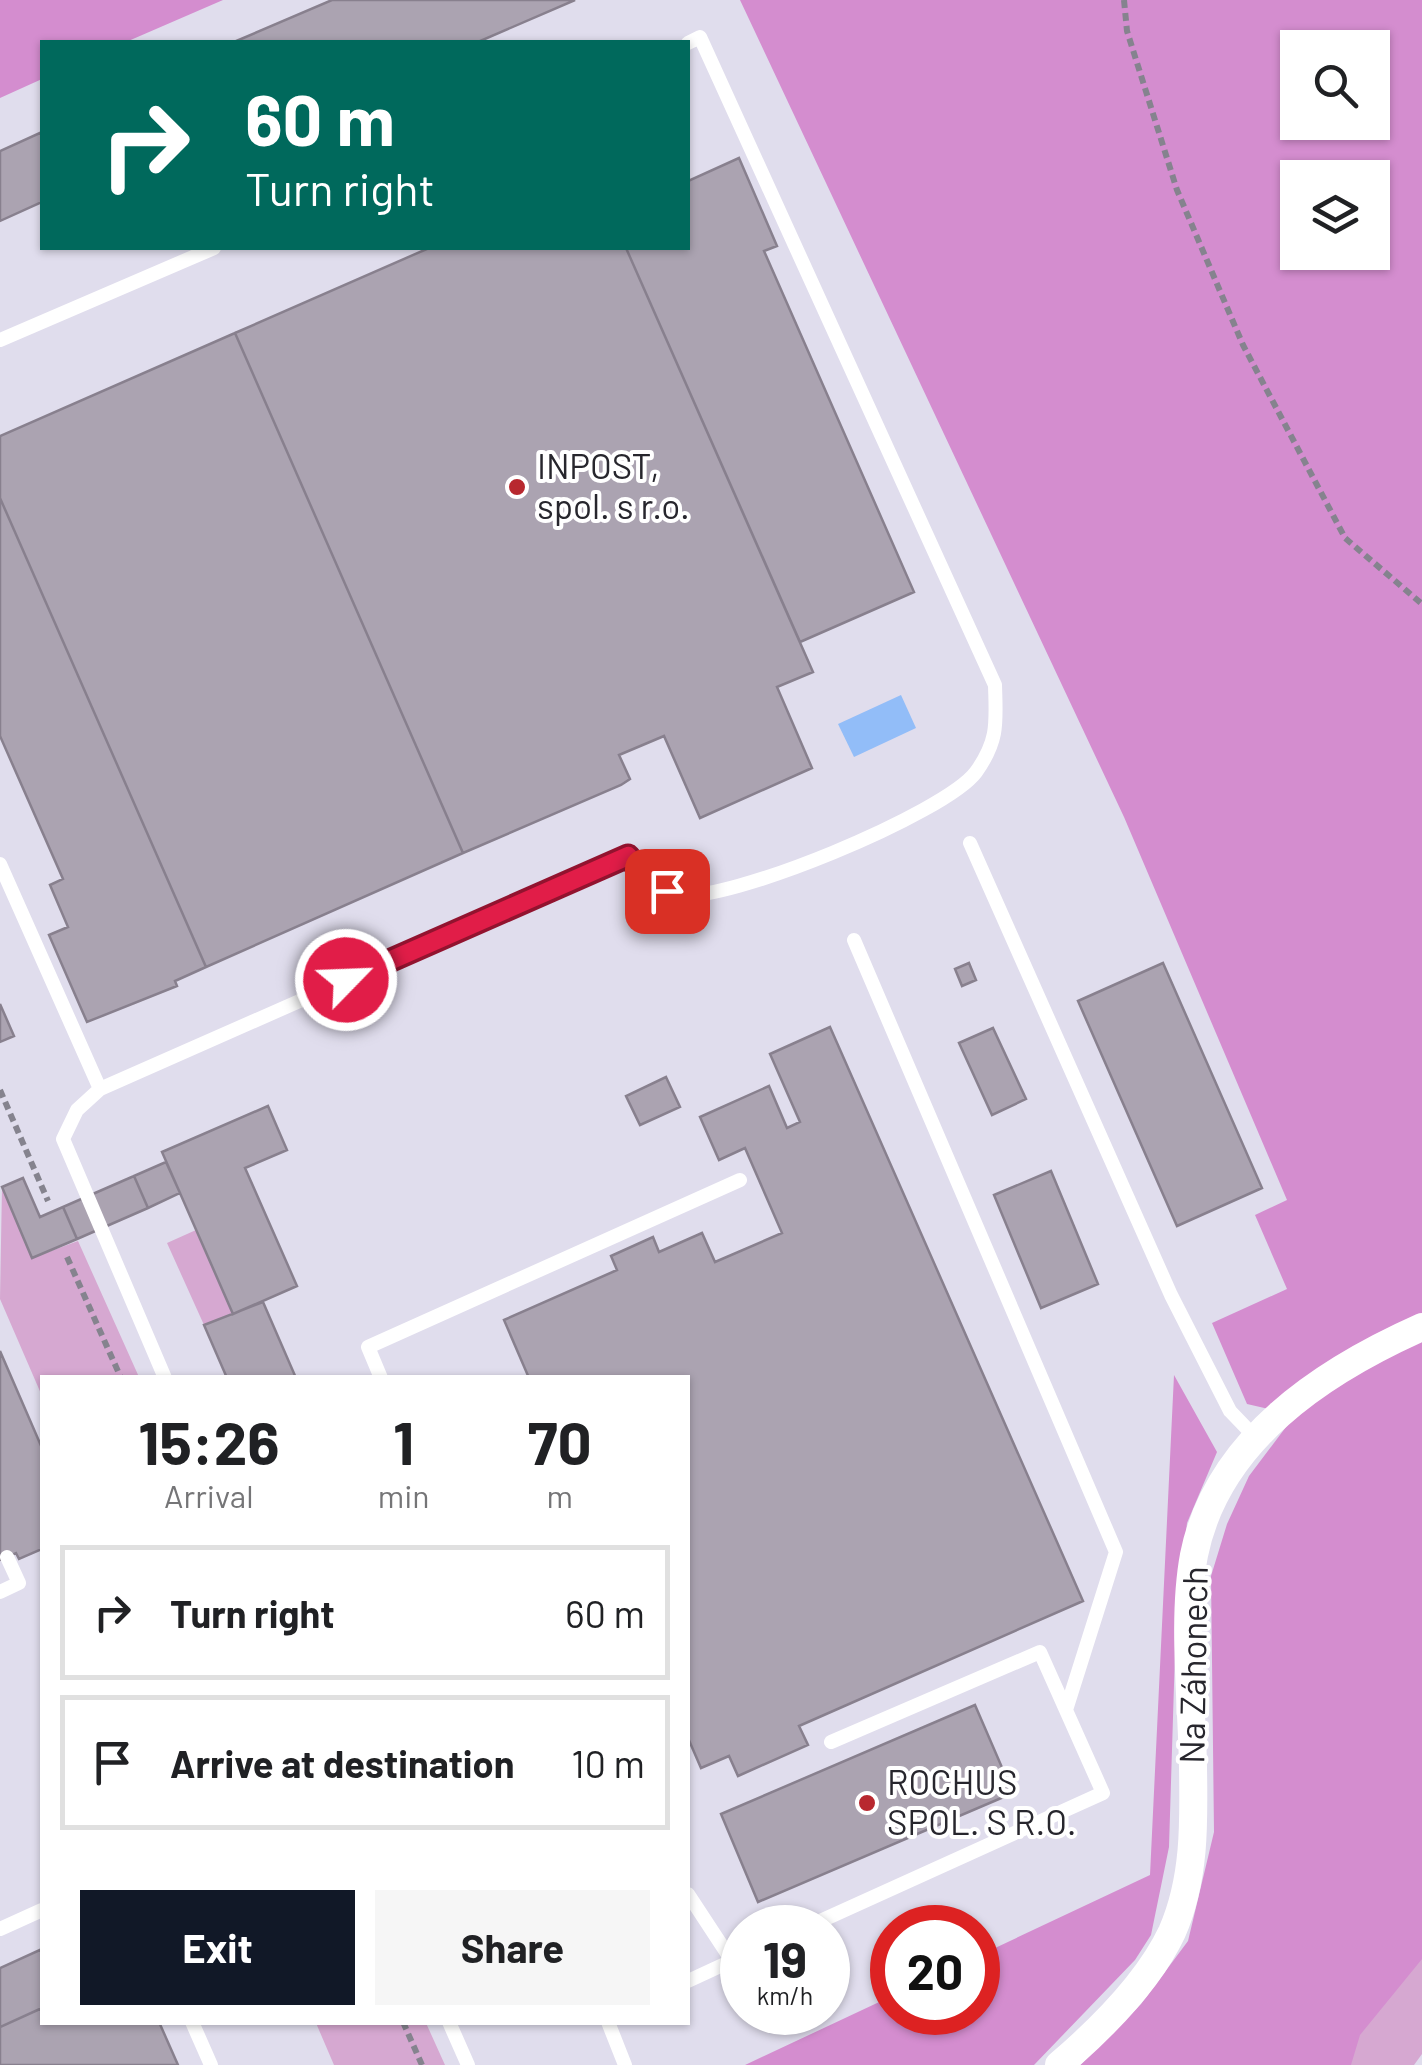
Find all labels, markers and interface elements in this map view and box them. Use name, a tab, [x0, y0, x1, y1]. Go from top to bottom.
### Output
map controls	[1280, 30, 1390, 270]
button: search	[1280, 30, 1390, 140]
text: 60 m	[245, 76, 395, 160]
icon: right	[80, 80, 210, 210]
button: layers	[1280, 160, 1390, 270]
text: Turn right	[245, 161, 435, 215]
place label: INPOST, spol. s r.o.	[537, 444, 690, 526]
marker: INPOST, spol. s r.o.	[506, 476, 528, 498]
pin	[625, 849, 710, 934]
icon: arrive	[640, 864, 695, 919]
position arrow	[294, 928, 398, 1032]
text: 15:26	[138, 1405, 279, 1477]
text: 1	[393, 1405, 414, 1477]
text: 70	[528, 1405, 592, 1477]
text: Arrival	[164, 1476, 254, 1514]
text: min	[378, 1476, 430, 1514]
text: m	[547, 1476, 573, 1514]
street label: Na Záhonech	[1169, 1566, 1215, 1764]
icon: right	[85, 1585, 140, 1640]
text: Turn right	[170, 1590, 335, 1636]
text: 60 m	[565, 1590, 645, 1636]
icon: arrive	[85, 1735, 140, 1790]
text: Arrive at destination	[170, 1740, 515, 1786]
text: 10 m	[571, 1740, 645, 1786]
place label: ROCHUS SPOL. S R.O.	[887, 1760, 1076, 1842]
marker: ROCHUS SPOL. S R.O.	[856, 1792, 878, 1814]
button: Exit	[80, 1890, 355, 2005]
button: Share	[375, 1890, 650, 2005]
speed limit sign: 20	[870, 1905, 1000, 2035]
text: 19	[763, 1928, 807, 1988]
text: km/h	[757, 1980, 813, 2010]

